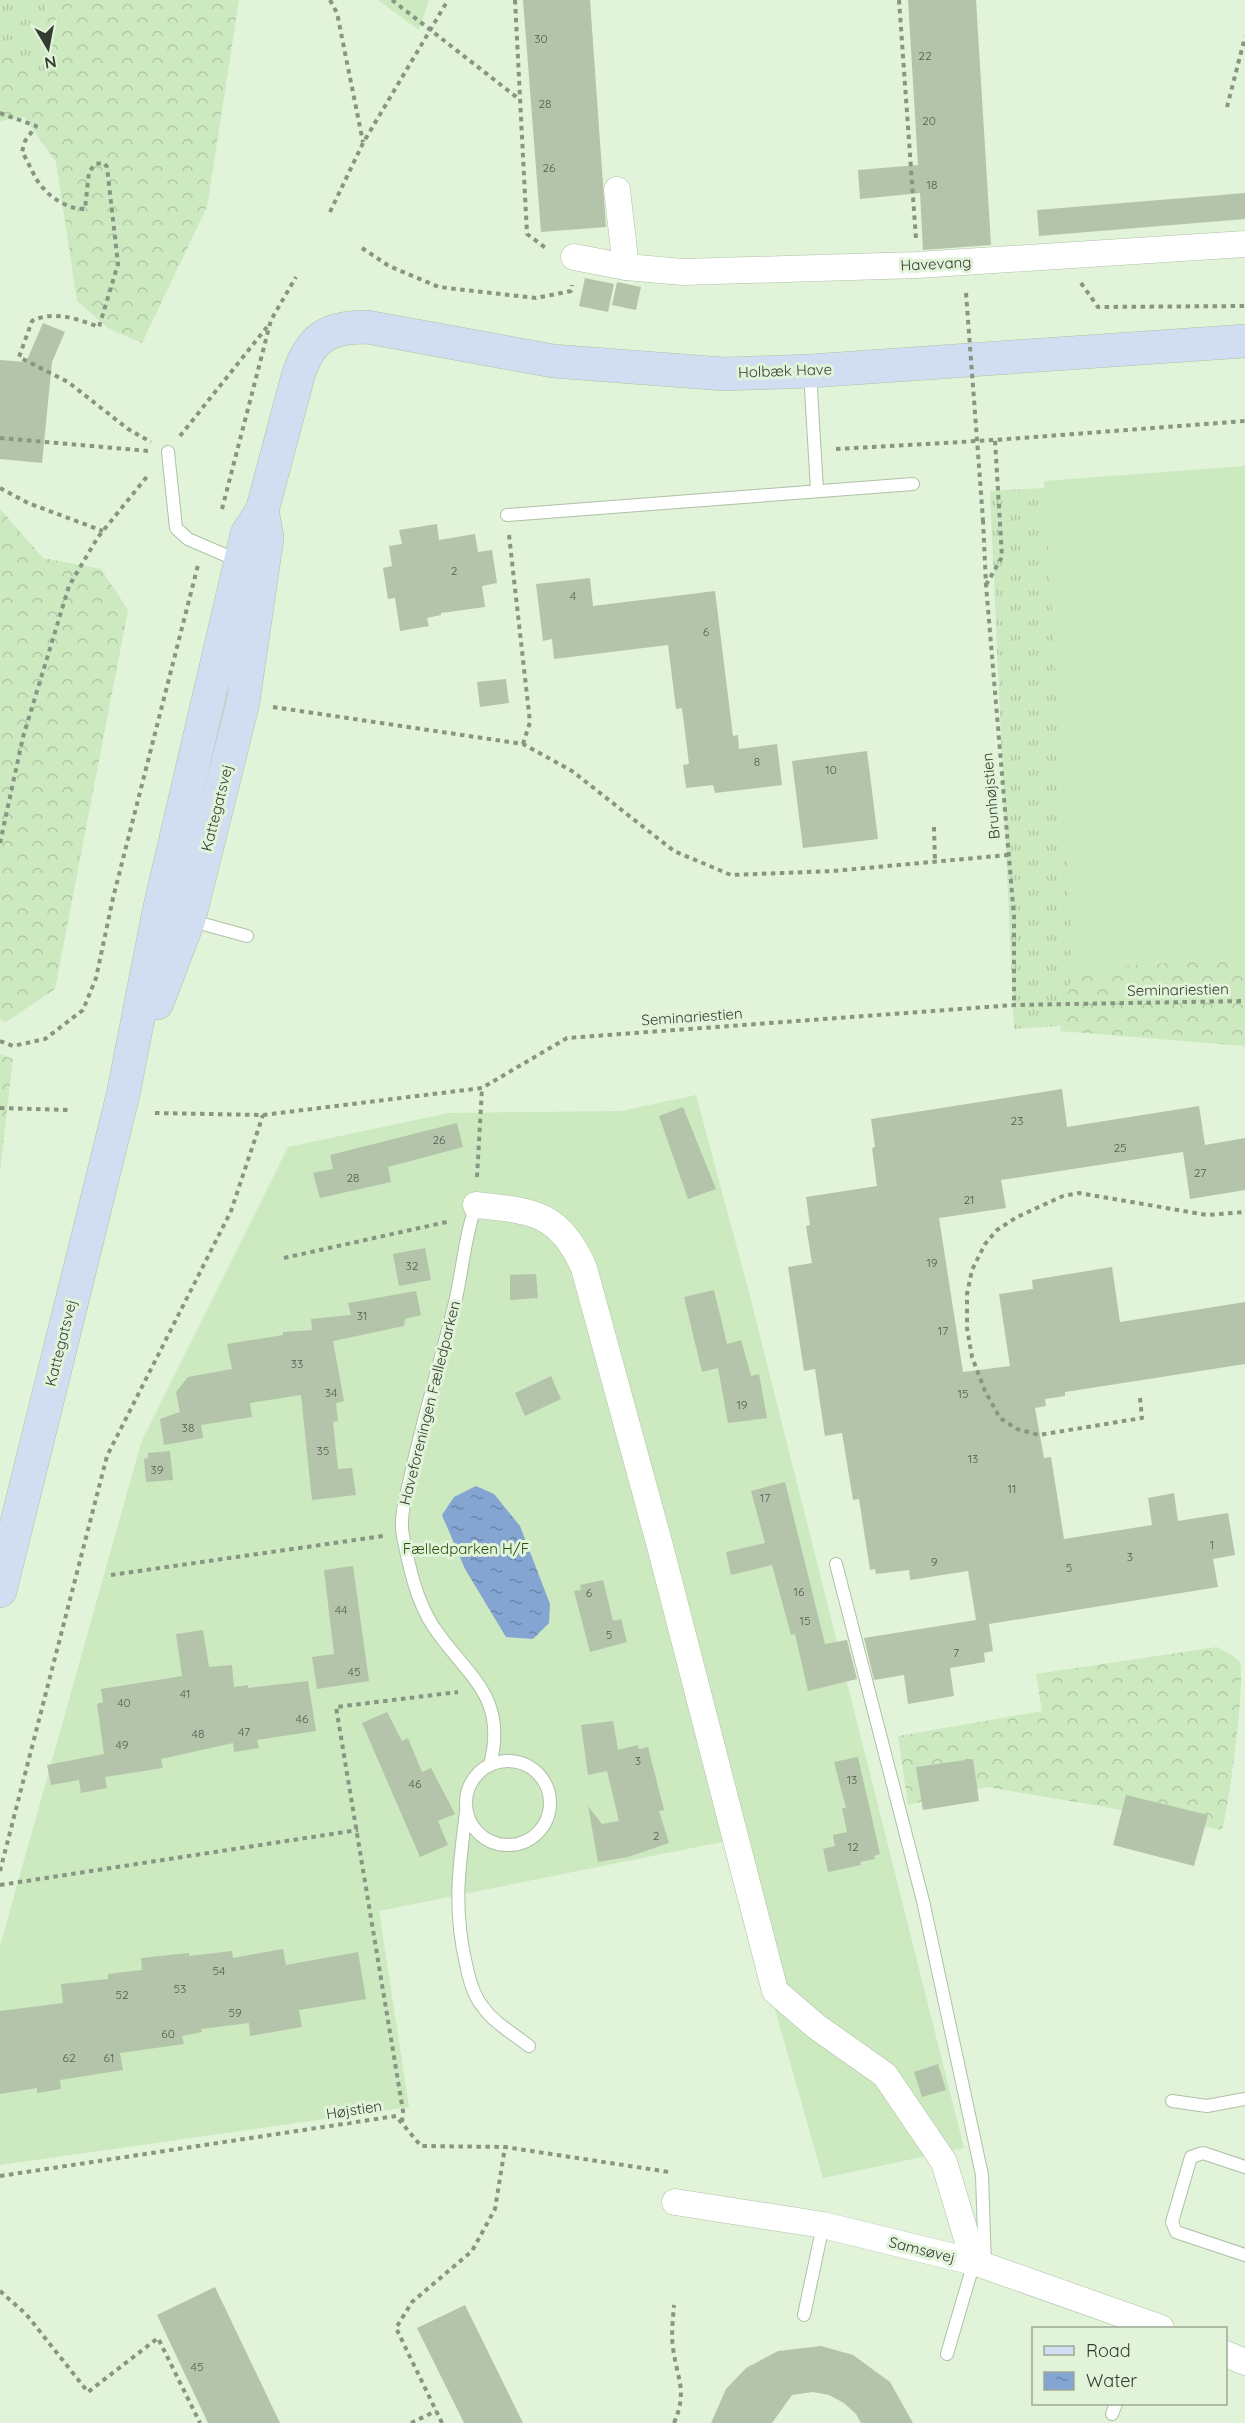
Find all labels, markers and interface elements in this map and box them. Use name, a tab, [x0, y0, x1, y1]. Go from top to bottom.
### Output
north arrow	[18, 18, 78, 78]
house number: 30	[534, 31, 548, 46]
house number: 22	[918, 48, 932, 63]
text: N	[43, 52, 58, 74]
house number: 28	[538, 96, 552, 111]
house number: 20	[922, 113, 936, 128]
house number: 26	[542, 160, 556, 175]
house number: 18	[927, 177, 937, 192]
street label: Havevang	[900, 252, 972, 275]
street label: Holbæk Have	[738, 359, 832, 382]
house number: 2	[451, 563, 458, 578]
house number: 4	[570, 588, 576, 603]
house number: 6	[703, 624, 710, 639]
street label: Brunhøjstien	[977, 752, 1004, 840]
house number: 8	[754, 754, 760, 769]
street label: Kattegatsvej	[197, 762, 236, 853]
house number: 10	[825, 762, 837, 777]
street label: Seminariestien	[1127, 979, 1229, 1000]
street label: Seminariestien	[641, 1003, 743, 1030]
house number: 23	[1011, 1113, 1023, 1128]
house number: 26	[432, 1132, 446, 1147]
house number: 25	[1113, 1140, 1127, 1155]
house number: 27	[1194, 1165, 1206, 1180]
house number: 28	[346, 1170, 360, 1185]
house number: 21	[963, 1192, 975, 1207]
house number: 19	[926, 1255, 938, 1270]
house number: 32	[406, 1258, 419, 1273]
street label: Kattegatsvej	[41, 1297, 80, 1388]
street label: Haveforeningen Fælledparken	[395, 1299, 464, 1507]
house number: 31	[357, 1308, 367, 1323]
house number: 17	[938, 1323, 948, 1338]
house number: 33	[291, 1356, 303, 1371]
house number: 34	[325, 1385, 337, 1400]
house number: 15	[958, 1386, 968, 1401]
house number: 19	[736, 1397, 748, 1412]
house number: 38	[182, 1420, 194, 1435]
house number: 35	[317, 1443, 329, 1458]
house number: 13	[968, 1451, 978, 1466]
house number: 39	[151, 1462, 164, 1477]
house number: 11	[1008, 1481, 1016, 1496]
house number: 17	[760, 1490, 770, 1505]
house number: 1	[1210, 1537, 1214, 1552]
park label: Fælledparken H/F	[403, 1539, 529, 1558]
house number: 3	[1127, 1549, 1133, 1564]
house number: 9	[931, 1554, 938, 1569]
house number: 5	[1066, 1560, 1072, 1575]
house number: 16	[794, 1584, 805, 1599]
house number: 6	[586, 1585, 593, 1600]
house number: 44	[335, 1602, 347, 1617]
house number: 15	[800, 1613, 810, 1628]
house number: 5	[606, 1627, 612, 1642]
house number: 7	[953, 1645, 959, 1660]
house number: 45	[348, 1664, 360, 1679]
house number: 41	[180, 1686, 190, 1701]
house number: 40	[117, 1695, 131, 1710]
house number: 46	[296, 1711, 309, 1726]
house number: 47	[238, 1724, 250, 1739]
house number: 48	[192, 1726, 204, 1741]
house number: 49	[116, 1737, 129, 1752]
house number: 3	[635, 1753, 641, 1768]
house number: 13	[847, 1772, 857, 1787]
house number: 46	[409, 1776, 422, 1791]
house number: 2	[653, 1828, 660, 1843]
house number: 12	[847, 1839, 859, 1854]
house number: 54	[213, 1963, 225, 1978]
house number: 53	[174, 1981, 186, 1996]
house number: 52	[115, 1987, 129, 2002]
house number: 59	[228, 2005, 242, 2020]
house number: 60	[161, 2026, 175, 2041]
house number: 62	[62, 2050, 76, 2065]
house number: 61	[104, 2050, 114, 2065]
street label: Højstien	[325, 2096, 383, 2123]
street label: Samsøvej	[887, 2232, 957, 2267]
legend	[1032, 2327, 1227, 2405]
text: Road	[1086, 2339, 1131, 2362]
house number: 45	[191, 2359, 203, 2374]
text: Water	[1086, 2369, 1137, 2392]

